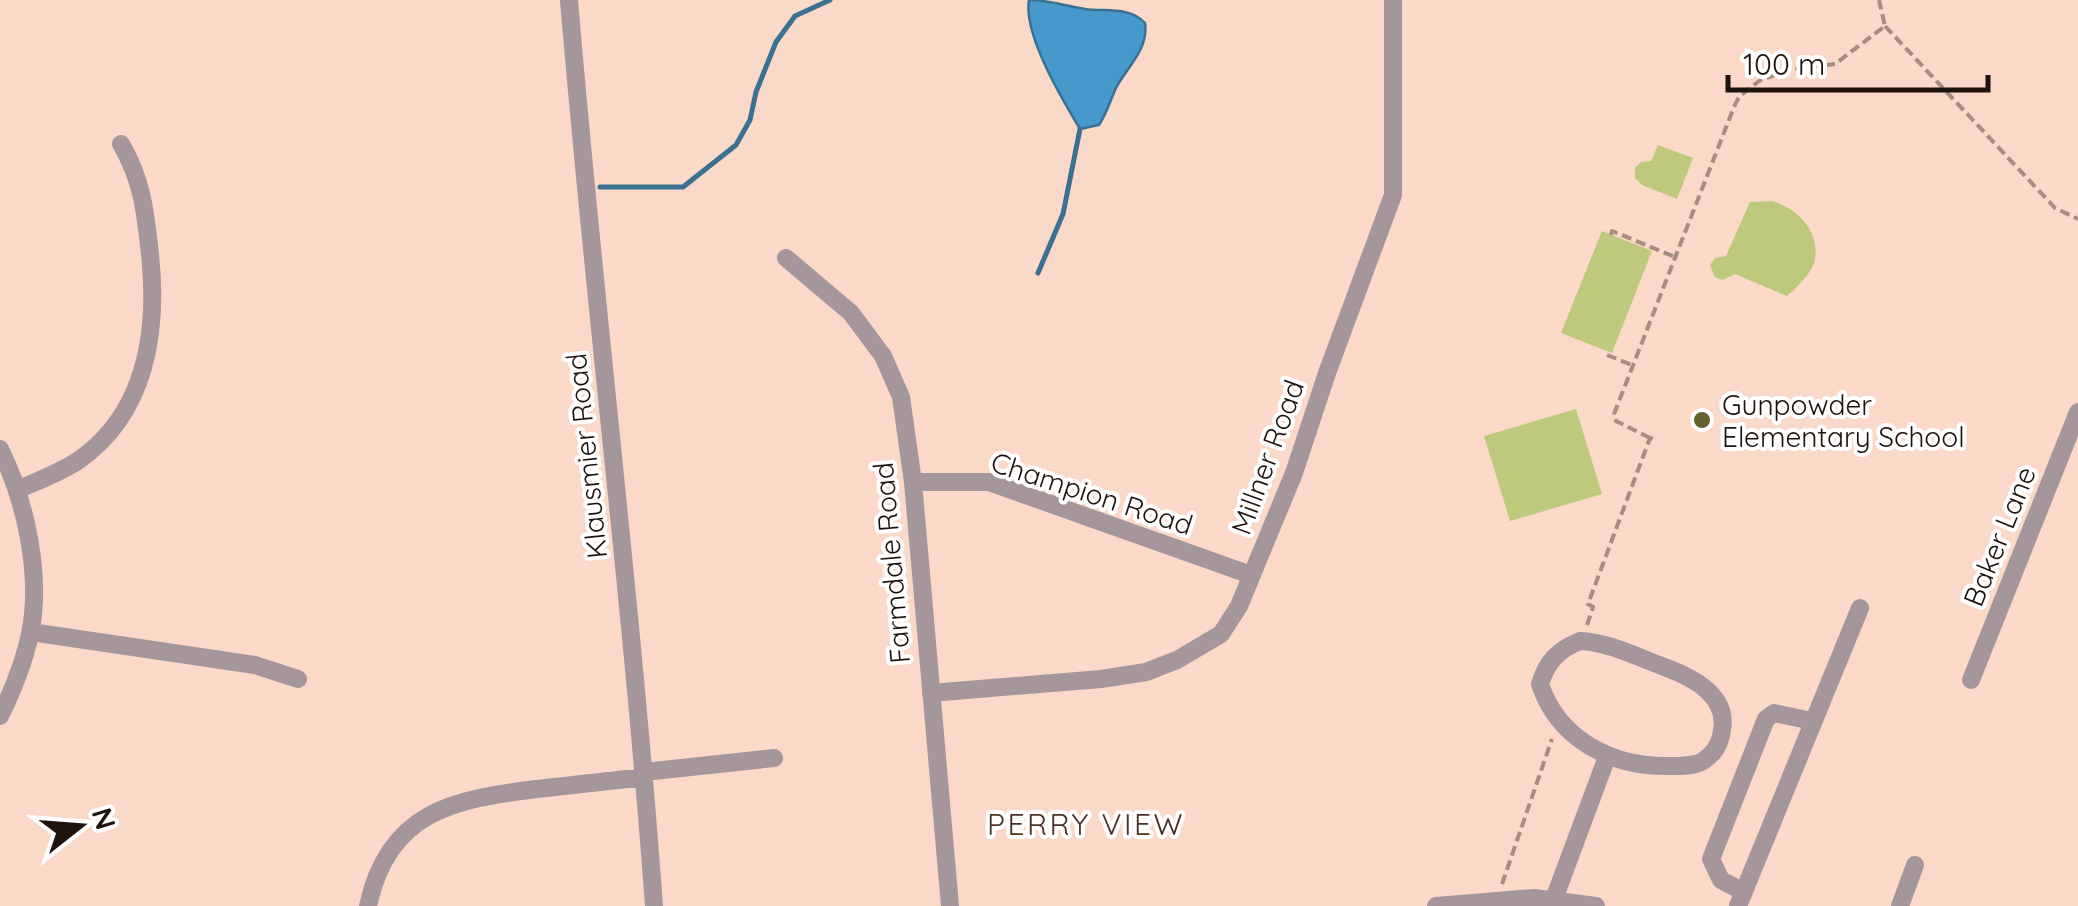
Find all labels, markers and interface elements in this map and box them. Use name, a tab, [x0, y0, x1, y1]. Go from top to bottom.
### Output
scale bar	[1728, 30, 1988, 92]
text: 100 m	[1743, 45, 1825, 83]
street label: Klausmier Road	[558, 352, 614, 560]
street label: Millner Road	[1223, 375, 1311, 539]
place label: Gunpowder Elementary School	[1722, 387, 1965, 454]
marker: Gunpowder Elementary School	[1691, 409, 1713, 431]
street label: Champion Road	[987, 444, 1197, 542]
street label: Farmdale Road	[865, 461, 917, 665]
street label: Baker Lane	[1955, 461, 2043, 611]
north arrow	[30, 776, 130, 876]
text: N	[85, 804, 124, 834]
district label: PERRY VIEW	[987, 805, 1185, 843]

